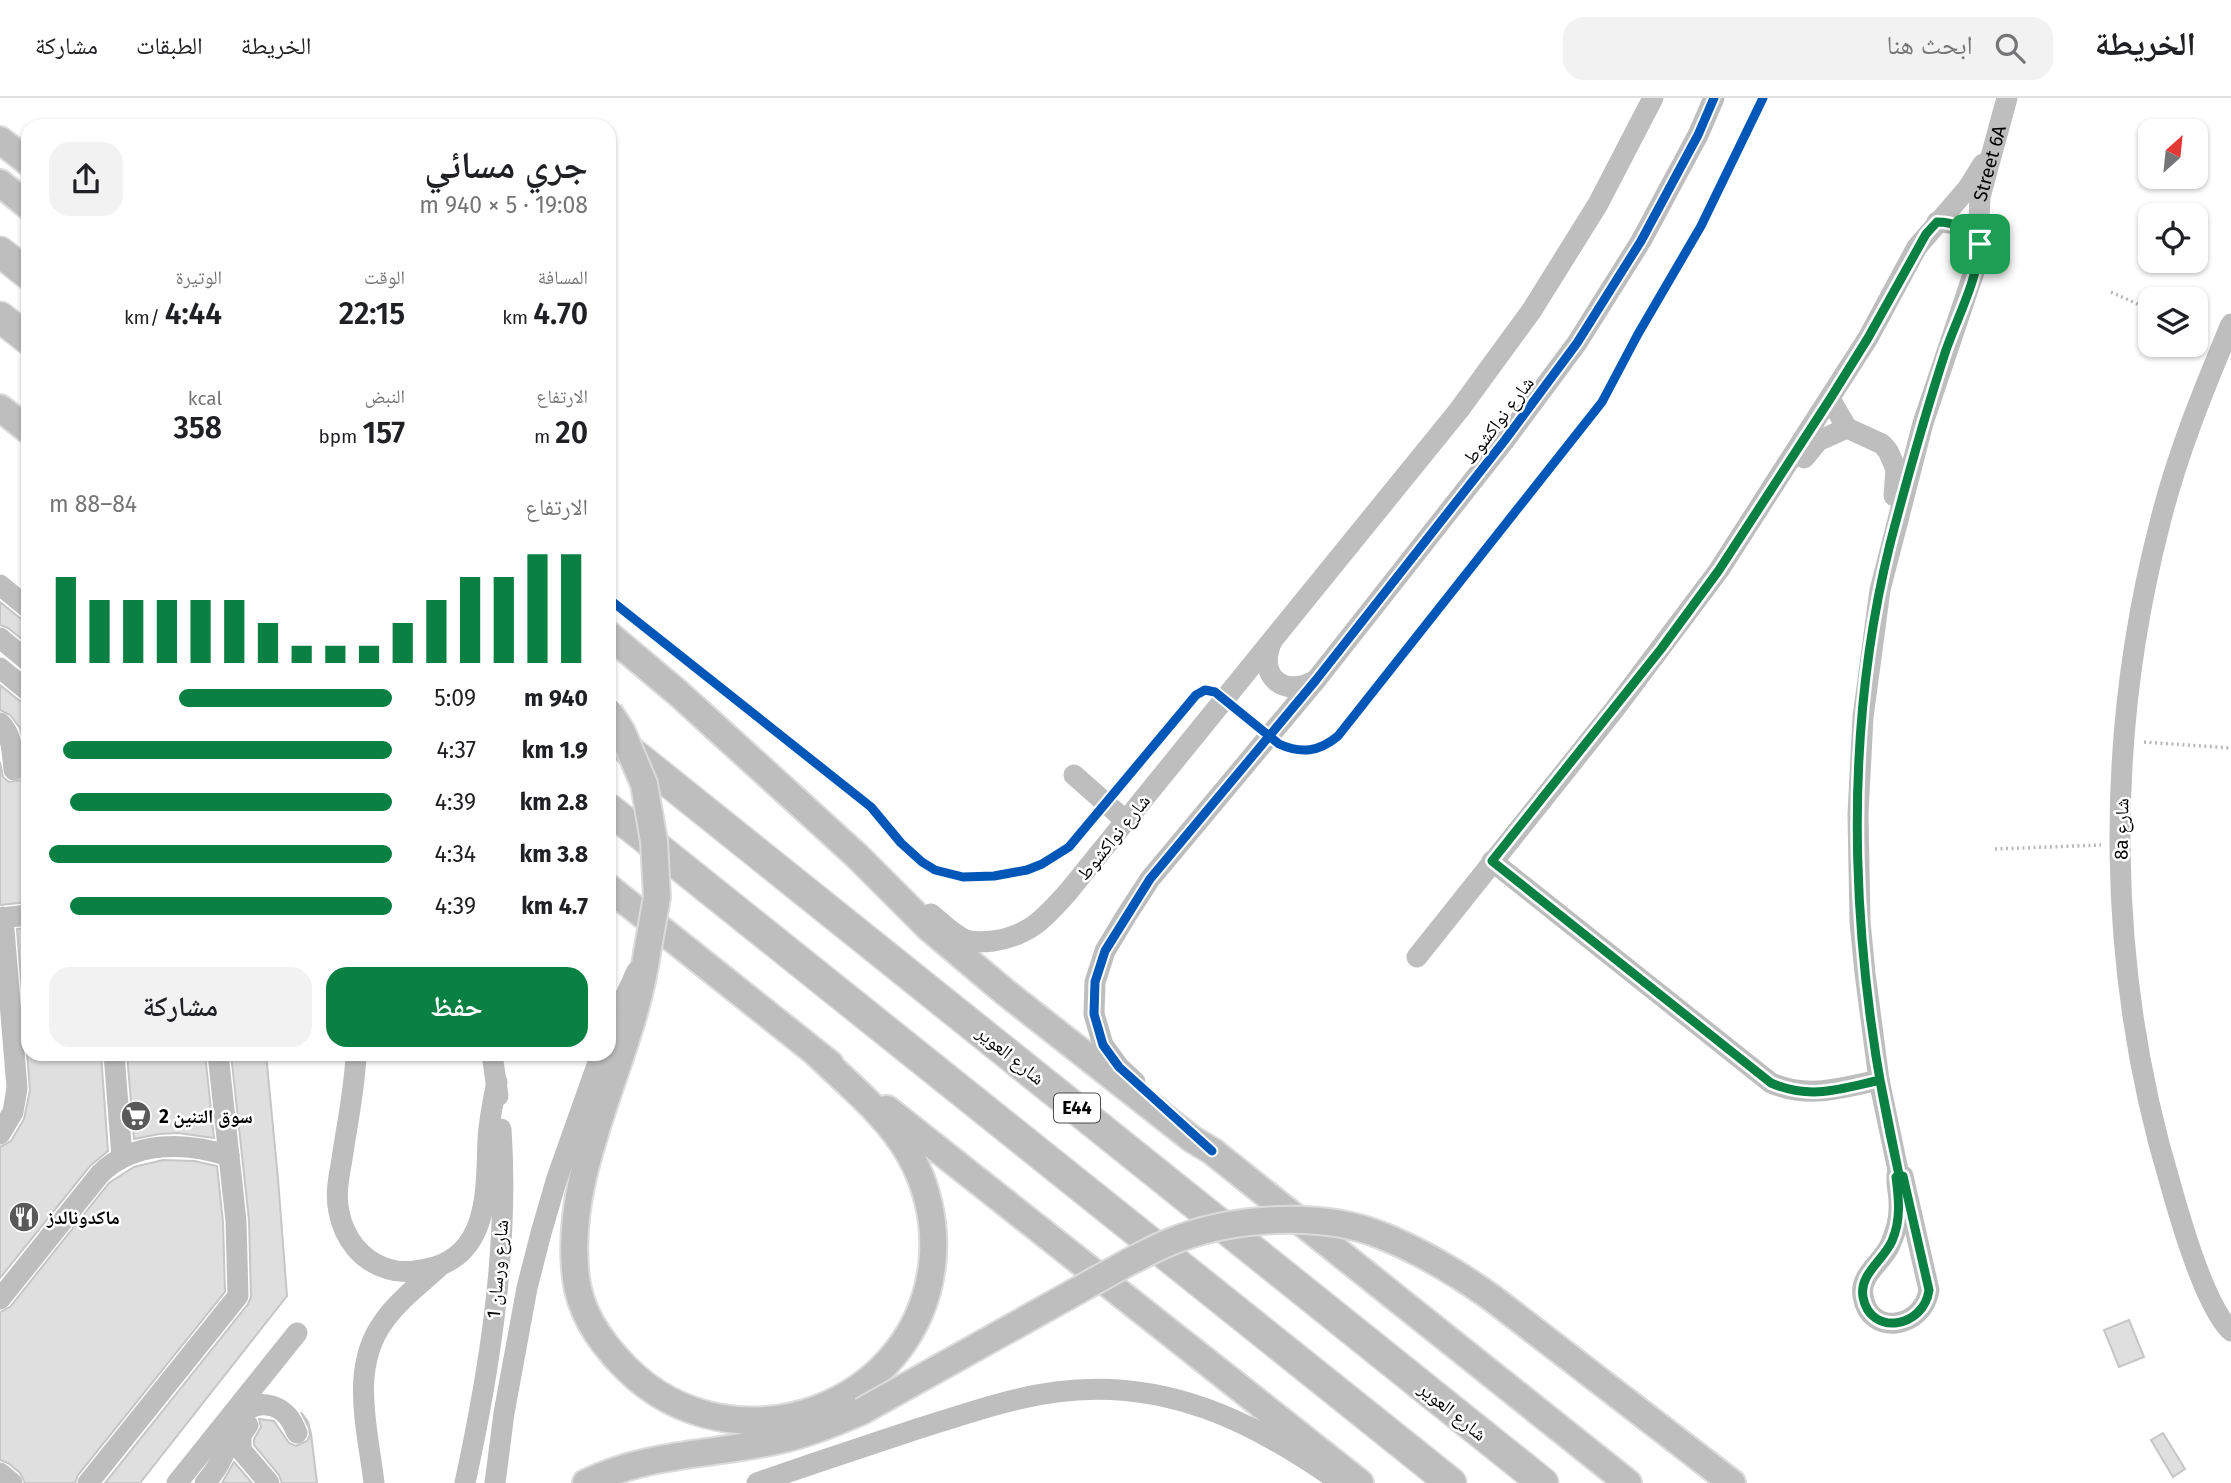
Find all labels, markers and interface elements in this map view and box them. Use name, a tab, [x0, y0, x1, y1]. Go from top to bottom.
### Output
search box	[1563, 17, 2053, 80]
text: الخريطة	[2095, 24, 2196, 64]
icon: search	[1991, 29, 2029, 67]
text: ابحث هنا	[1887, 30, 1973, 61]
text: مشاركة	[35, 32, 98, 60]
text: الطبقات	[136, 32, 203, 60]
text: الخريطة	[241, 32, 311, 60]
north arrow	[2138, 119, 2208, 189]
map controls	[2138, 119, 2208, 357]
street label: Street 6A	[1968, 123, 2011, 204]
button: share	[49, 142, 123, 216]
text: جري مسائي	[424, 142, 588, 188]
text: 19:08 · 5 × 940 m	[419, 191, 588, 219]
button: locate	[2138, 203, 2208, 273]
pin	[1950, 214, 2010, 274]
icon: arrive	[1961, 225, 1999, 263]
text: الوتيرة	[176, 266, 222, 289]
text: الوقت	[364, 266, 405, 289]
text: المسافة	[538, 266, 588, 289]
button: layers	[2138, 287, 2208, 357]
text: 4:44	[165, 296, 222, 332]
text: 22:15	[339, 296, 405, 332]
text: 4.70	[533, 296, 588, 332]
text: /km	[124, 306, 165, 329]
text: km	[502, 306, 533, 329]
street label: شارع نواكشوط	[1458, 372, 1539, 469]
text: النبض	[364, 385, 405, 408]
text: الارتفاع	[536, 385, 588, 408]
text: kcal	[188, 387, 222, 410]
text: 358	[174, 410, 222, 446]
text: 157	[362, 415, 405, 451]
text: 20	[555, 415, 588, 451]
text: bpm	[319, 425, 362, 448]
text: m	[534, 425, 555, 448]
text: 84–88 m	[49, 490, 137, 518]
text: الارتفاع	[525, 493, 588, 521]
text: 5:09	[434, 684, 476, 712]
text: 940 m	[524, 684, 588, 712]
text: 4:37	[436, 736, 476, 764]
text: 1.9 km	[522, 736, 588, 764]
text: 4:39	[435, 788, 476, 816]
text: 2.8 km	[520, 788, 588, 816]
street label: شارع نواكشوط	[1072, 790, 1155, 885]
street label: 8a شارع	[2109, 798, 2134, 860]
text: 4:34	[434, 840, 476, 868]
text: 3.8 km	[520, 840, 588, 868]
text: 4:39	[435, 892, 476, 920]
text: 4.7 km	[521, 892, 588, 920]
button: مشاركة	[49, 967, 312, 1047]
button: حفظ	[326, 967, 588, 1047]
street label: شارع العوير	[971, 1020, 1049, 1090]
road number: E44	[1054, 1093, 1100, 1122]
supermarket icon: سوق التنين 2	[119, 1099, 153, 1133]
place label: سوق التنين 2	[159, 1105, 253, 1128]
restaurant icon: ماكدونالدز	[7, 1200, 41, 1234]
place label: ماكدونالدز	[46, 1206, 120, 1229]
street label: شارع ورسان 1	[482, 1219, 513, 1319]
street label: شارع العوير	[1413, 1376, 1491, 1446]

